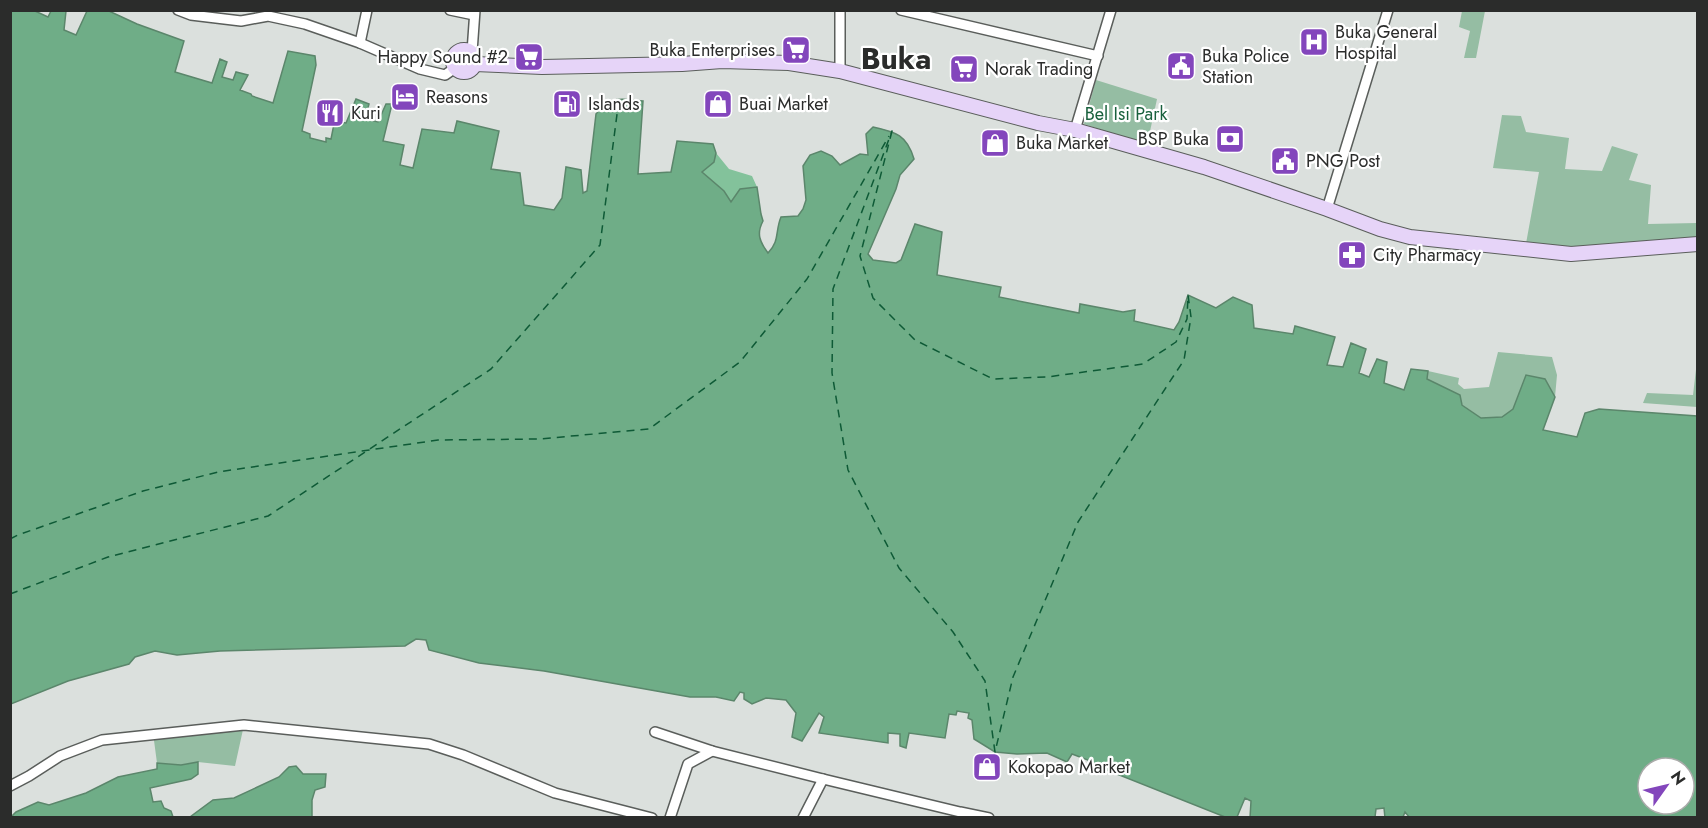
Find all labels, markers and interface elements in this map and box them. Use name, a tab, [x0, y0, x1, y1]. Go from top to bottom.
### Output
place label: Buka General Hospital	[1335, 19, 1437, 66]
hospital icon: Buka General Hospital	[1298, 26, 1330, 58]
supermarket icon: Buka Enterprises	[780, 34, 812, 66]
place label: Buka Enterprises	[650, 37, 775, 63]
district label: Buka	[861, 37, 931, 80]
supermarket icon: Happy Sound #2	[513, 41, 545, 73]
place label: Buka Police Station	[1202, 43, 1289, 90]
place label: Happy Sound #2	[378, 44, 508, 70]
public building icon: Buka Police Station	[1165, 50, 1197, 82]
supermarket icon: Norak Trading	[948, 53, 980, 85]
place label: Norak Trading	[985, 56, 1093, 82]
hotel icon: Reasons	[389, 81, 421, 113]
place label: Reasons	[426, 84, 488, 110]
fuel station icon: Islands	[551, 88, 583, 120]
shop icon: Buai Market	[702, 88, 734, 120]
place label: Islands	[588, 91, 639, 117]
place label: Buai Market	[739, 91, 829, 117]
restaurant icon: Kuri	[314, 97, 346, 129]
place label: Kuri	[351, 100, 381, 126]
park label: Bel Isi Park	[1085, 101, 1167, 127]
bank icon: BSP Buka	[1214, 123, 1246, 155]
place label: BSP Buka	[1138, 126, 1209, 152]
shop icon: Buka Market	[979, 127, 1011, 159]
place label: Buka Market	[1016, 130, 1109, 156]
public building icon: PNG Post	[1269, 145, 1301, 177]
place label: PNG Post	[1306, 148, 1381, 174]
pharmacy icon: City Pharmacy	[1336, 239, 1368, 271]
place label: City Pharmacy	[1373, 242, 1481, 268]
shop icon: Kokopao Market	[971, 751, 1003, 783]
place label: Kokopao Market	[1008, 754, 1130, 780]
north arrow	[1636, 756, 1696, 816]
text: N	[1665, 766, 1691, 790]

